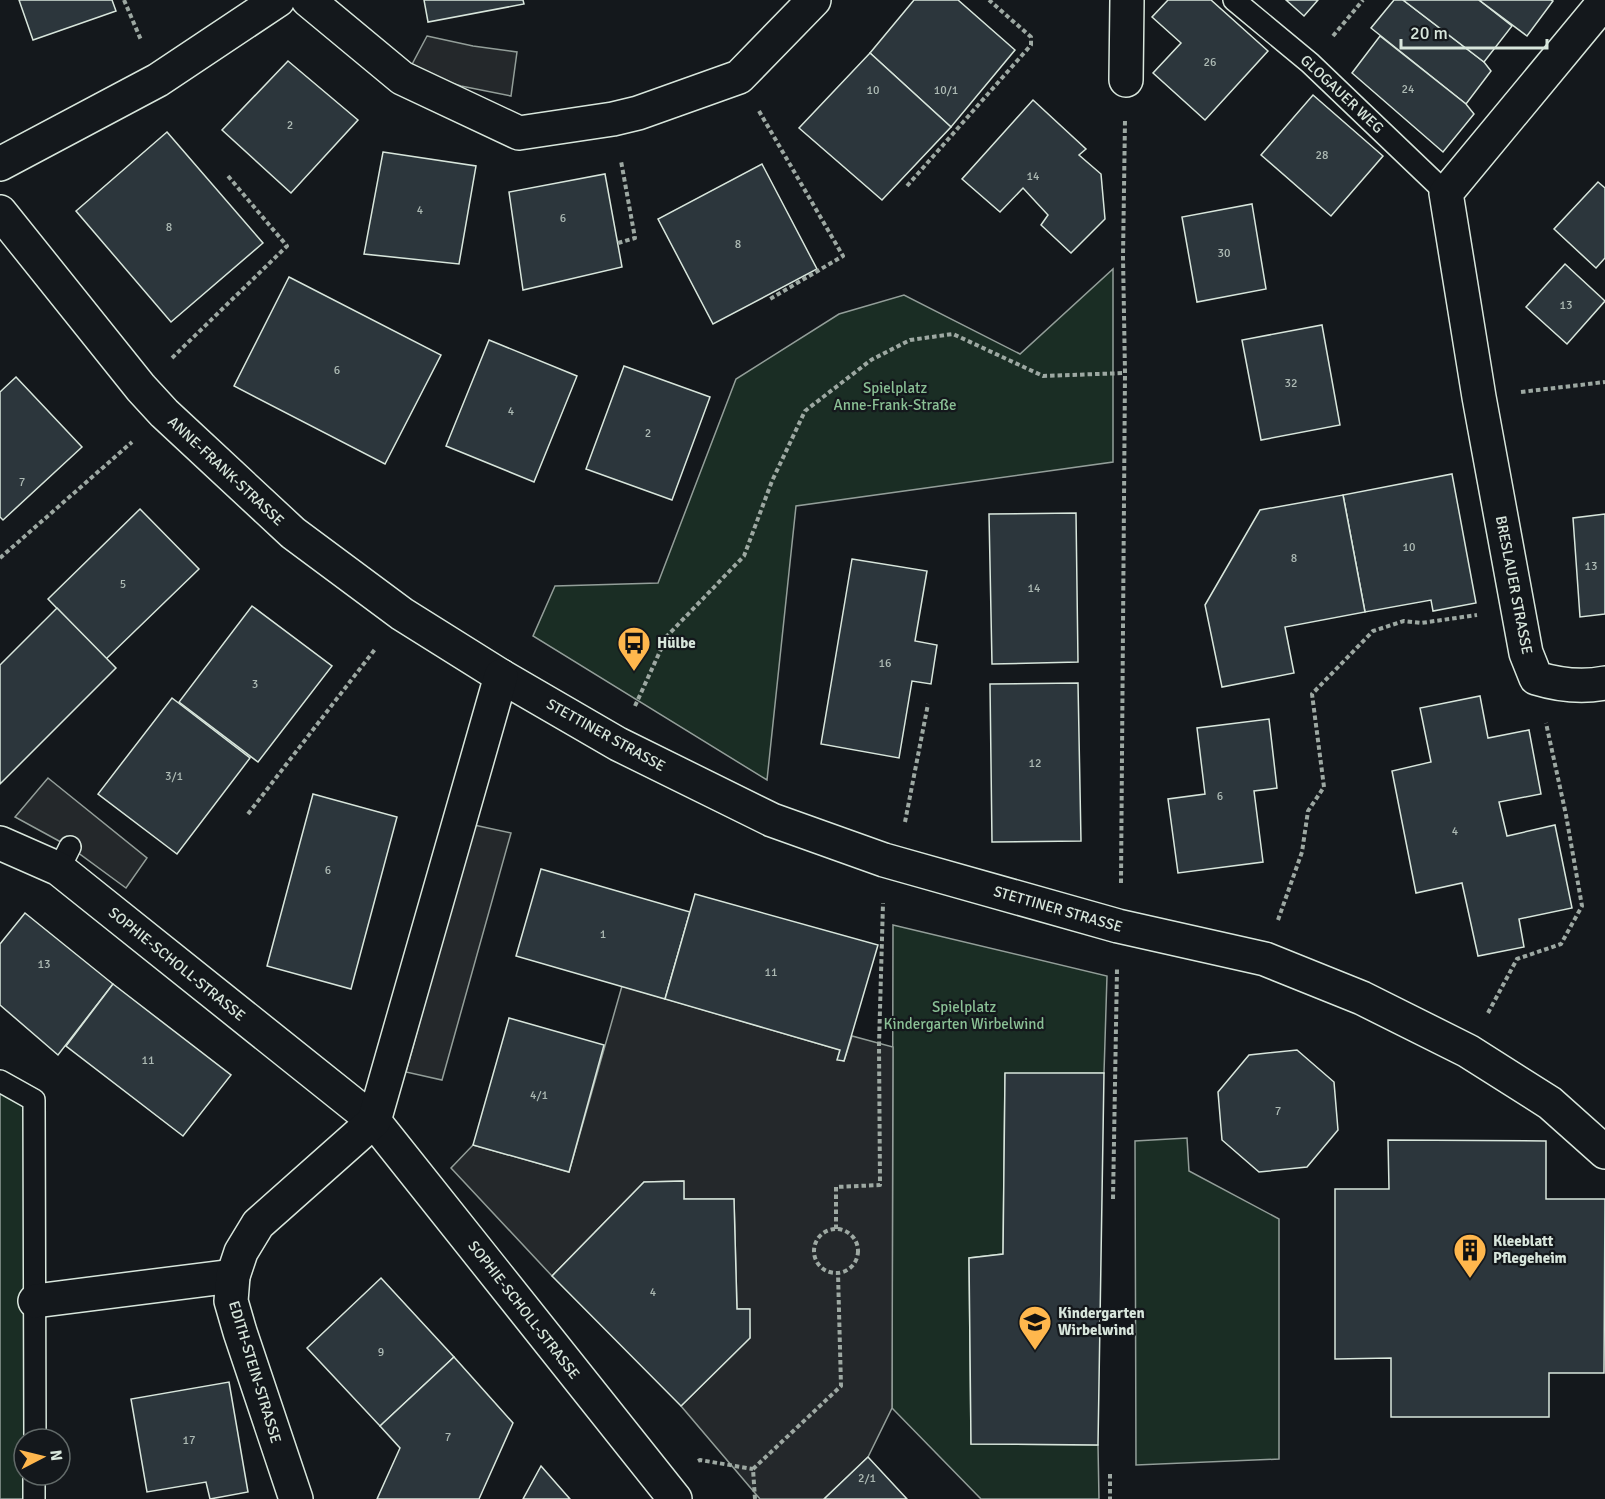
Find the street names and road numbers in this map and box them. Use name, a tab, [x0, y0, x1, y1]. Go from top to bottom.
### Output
street label: GLOGAUER WEG	[1297, 51, 1387, 137]
street label: ANNE-FRANK-STRASSE	[164, 413, 288, 529]
street label: BRESLAUER STRASSE	[1492, 514, 1536, 656]
street label: STETTINER STRASSE	[543, 695, 669, 775]
street label: STETTINER STRASSE	[992, 882, 1124, 936]
street label: SOPHIE-SCHOLL-STRASSE	[105, 903, 249, 1025]
street label: SOPHIE-SCHOLL-STRASSE	[464, 1237, 584, 1383]
street label: EDITH-STEIN-STRASSE	[225, 1299, 285, 1445]

